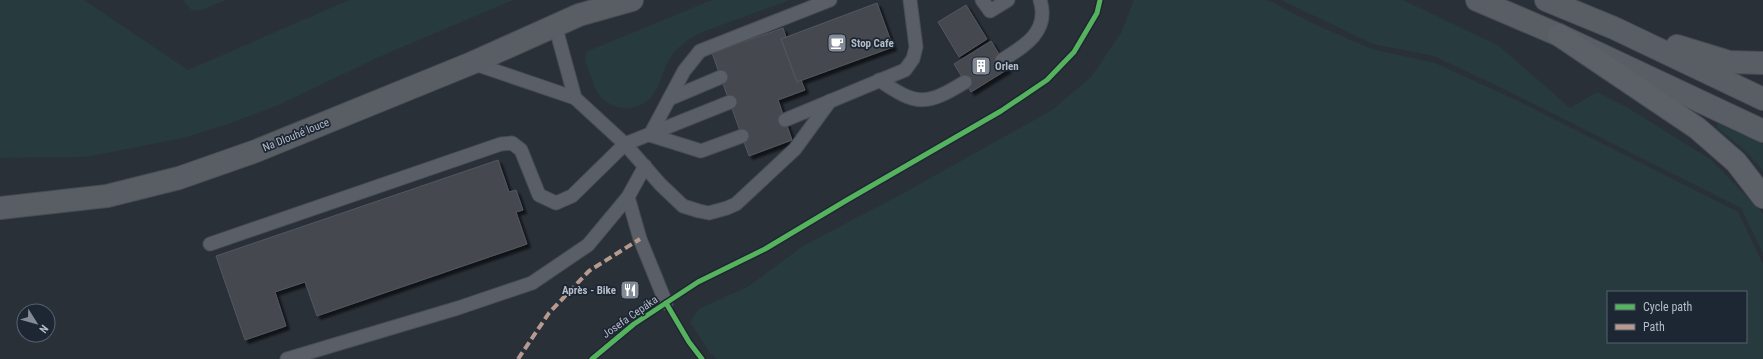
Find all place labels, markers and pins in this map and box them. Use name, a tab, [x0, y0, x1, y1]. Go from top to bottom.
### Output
cafe icon: Stop Cafe	[826, 32, 848, 54]
place label: Stop Cafe	[851, 37, 894, 50]
building icon: Orlen	[970, 55, 992, 77]
place label: Orlen	[995, 60, 1019, 73]
restaurant icon: Après - Bike	[619, 279, 641, 301]
place label: Après - Bike	[562, 284, 616, 297]

